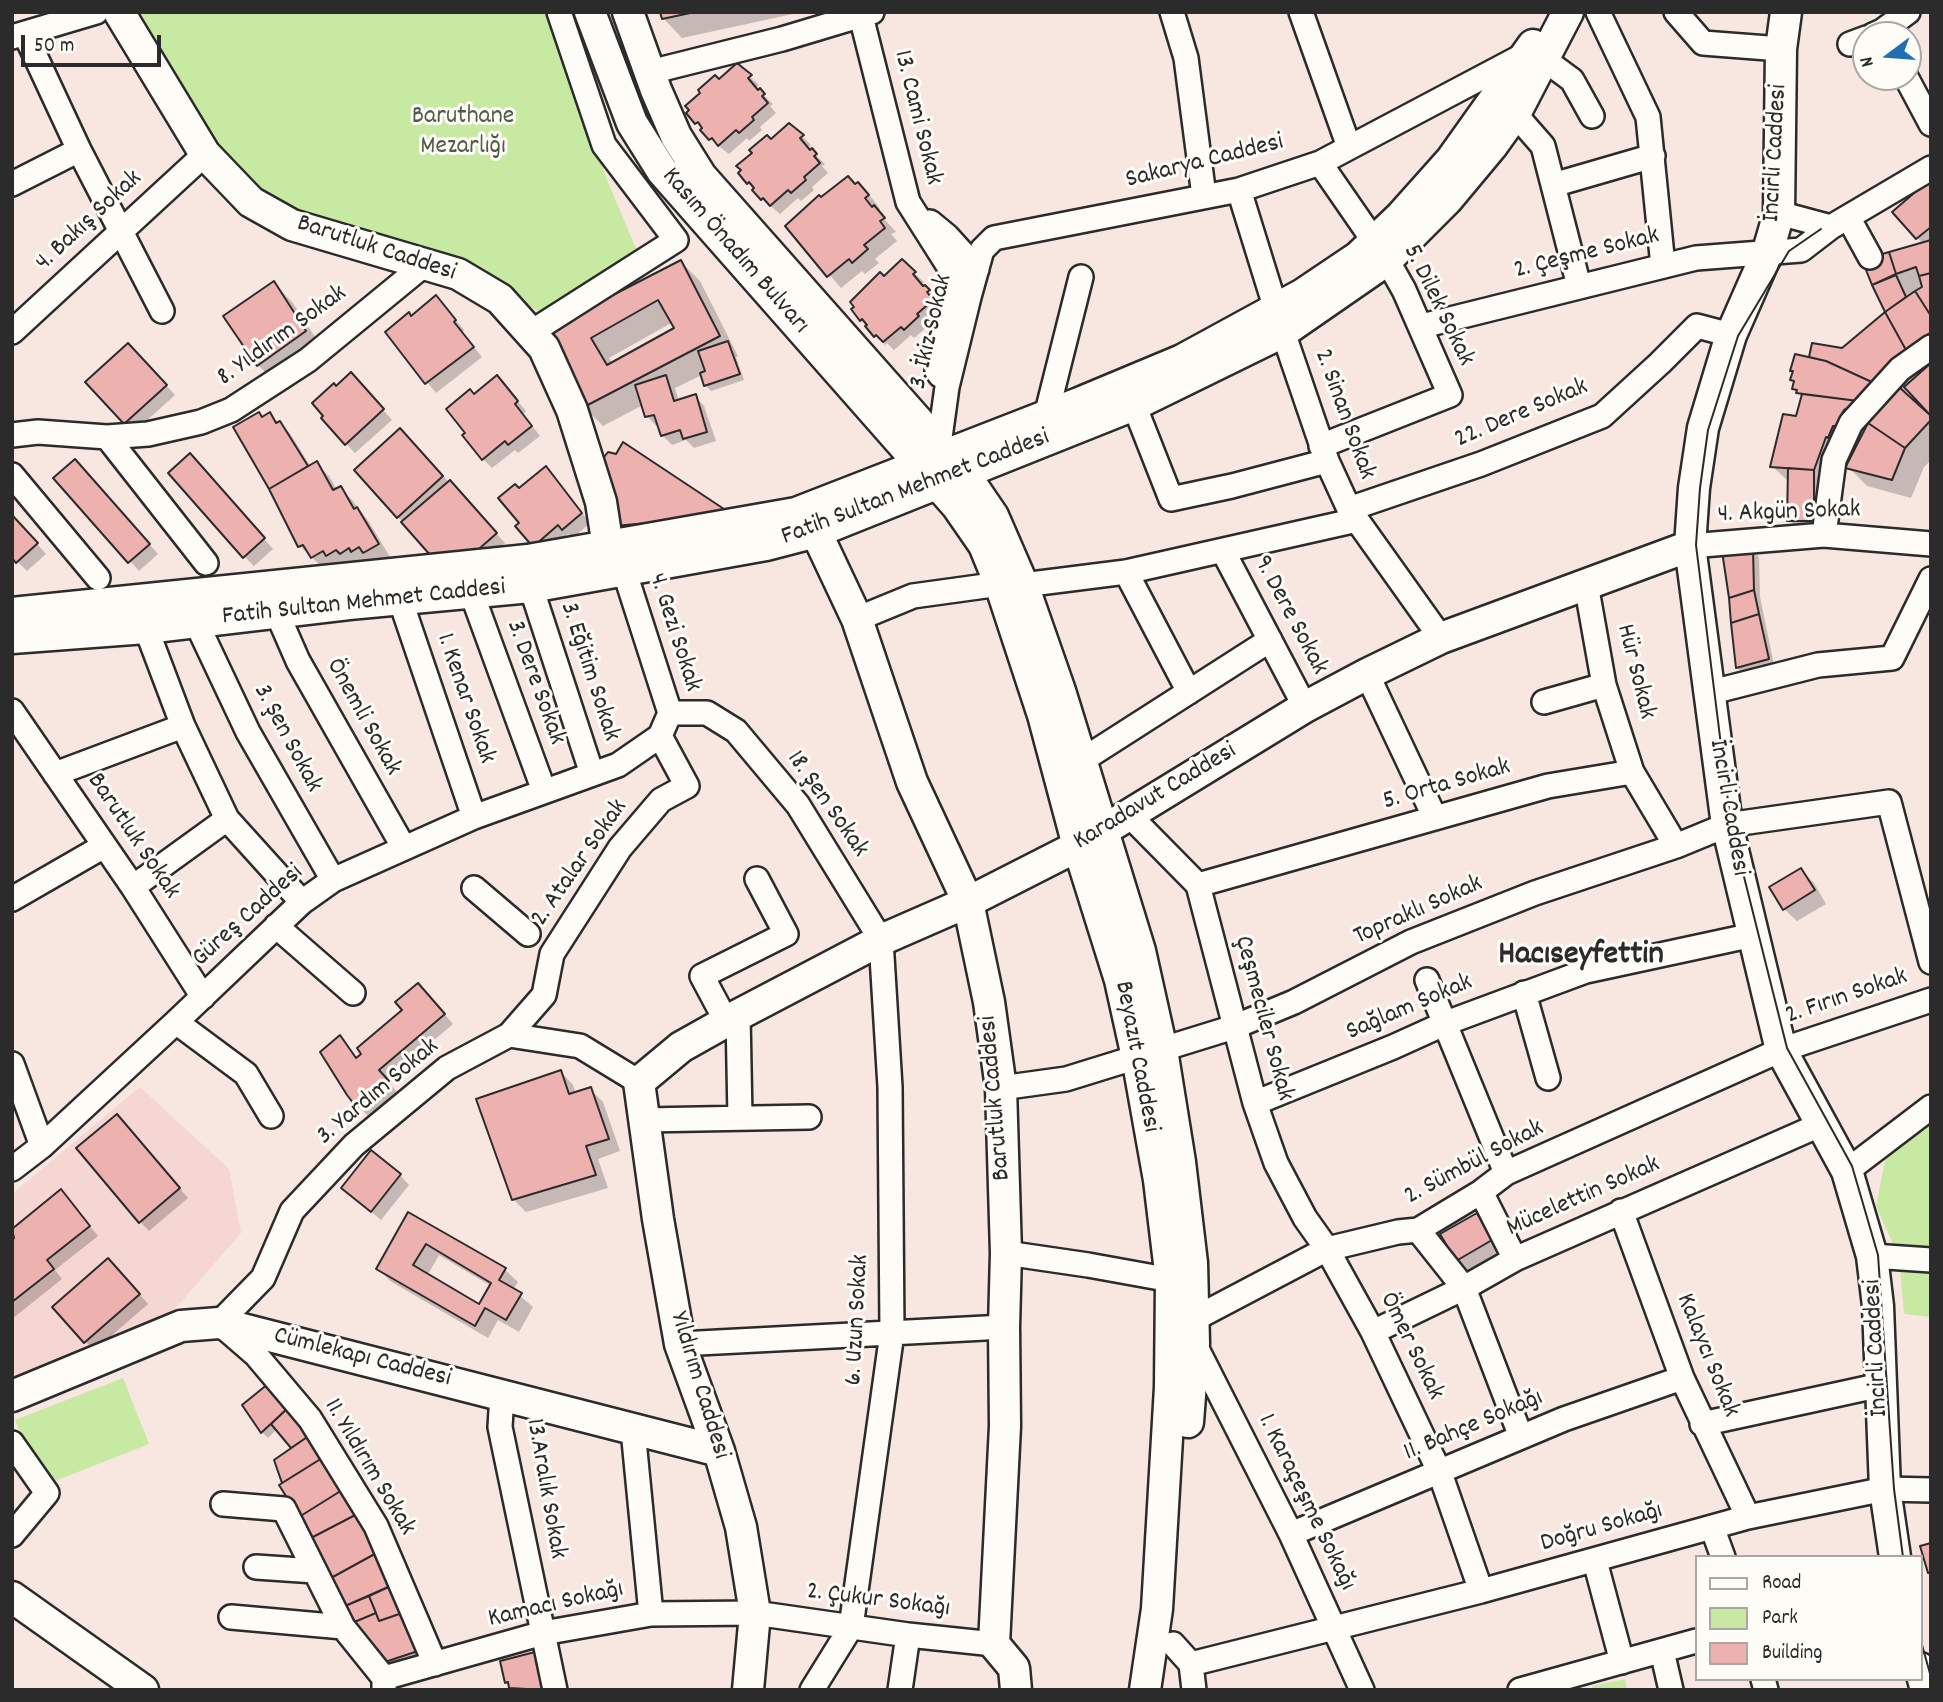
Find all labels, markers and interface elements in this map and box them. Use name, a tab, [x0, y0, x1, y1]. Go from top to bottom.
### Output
scale bar	[24, 21, 164, 65]
north arrow	[1852, 21, 1922, 91]
text: 50 m	[34, 32, 74, 62]
street label: 13. Cami Sokak	[884, 47, 948, 189]
text: N	[1854, 53, 1883, 70]
street label: İncirli Caddesi	[1758, 83, 1796, 223]
park label: Baruthane Mezarlığı	[412, 102, 514, 164]
street label: Sakarya Caddesi	[1123, 128, 1287, 198]
street label: Kasım Önadım Bulvarı	[653, 162, 815, 342]
street label: 4. Bakış Sokak	[30, 165, 150, 279]
street label: Barutluk Caddesi	[292, 210, 460, 290]
street label: 2. Çeşme Sokak	[1511, 222, 1663, 288]
street label: 5. Dilek Sokak	[1394, 240, 1480, 372]
street label: 3. İkiz Sokak	[905, 272, 961, 392]
street label: 8. Yıldırım Sokak	[212, 279, 354, 395]
street label: 2. Sinan Sokak	[1305, 345, 1381, 485]
street label: 22. Dere Sokak	[1451, 373, 1593, 457]
street label: Fatih Sultan Mehmet Caddesi	[778, 423, 1054, 555]
street label: 4. Akgün Sokak	[1717, 496, 1861, 532]
street label: 9. Dere Sokak	[1245, 551, 1333, 681]
street label: 4. Gezi Sokak	[639, 570, 707, 696]
street label: Fatih Sultan Mehmet Caddesi	[221, 574, 507, 634]
street label: 3. Eğitim Sokak	[551, 598, 625, 746]
street label: 3. Dere Sokak	[497, 616, 571, 750]
street label: Hür Sokak	[1607, 621, 1661, 723]
street label: 1. Kenar Sokak	[427, 630, 501, 768]
street label: Önemli Sokak	[317, 654, 407, 782]
street label: 3. Şen Sokak	[244, 679, 328, 799]
street label: Karadavut Caddesi	[1069, 737, 1243, 859]
street label: İncirli Caddesi	[1700, 738, 1754, 878]
street label: 18. Şen Sokak	[778, 746, 874, 864]
street label: 5. Orta Sokak	[1380, 753, 1514, 819]
street label: Barutluk Sokak	[78, 768, 186, 906]
street label: 2. Atalar Sokak	[526, 794, 636, 934]
street label: Güreş Caddesi	[187, 859, 311, 975]
street label: Topraklı Sokak	[1350, 870, 1488, 954]
street label: Çeşmeciler Sokak	[1225, 933, 1299, 1105]
district label: Hacıseyfettin	[1498, 937, 1664, 977]
street label: 2. Fırın Sokak	[1782, 963, 1912, 1033]
street label: Sağlam Sokak	[1342, 969, 1478, 1049]
street label: Beyazıt Caddesi	[1105, 979, 1165, 1135]
street label: Barutluk Caddesi	[974, 1014, 1020, 1182]
street label: 3. Yardım Sokak	[311, 1033, 447, 1153]
street label: 2. Sümbül Sokak	[1400, 1114, 1550, 1214]
street label: Mücelettin Sokak	[1503, 1150, 1665, 1246]
street label: 6. Uzun Sokak	[840, 1254, 878, 1386]
street label: İncirli Caddesi	[1859, 1278, 1897, 1418]
street label: Ömer Sokak	[1371, 1288, 1449, 1406]
street label: Kalaycı Sokak	[1667, 1289, 1745, 1423]
street label: Yıldırım Caddesi	[661, 1309, 735, 1463]
street label: Cümlekapı Caddesi	[270, 1322, 454, 1396]
street label: 11. Bahçe Sokağı	[1400, 1384, 1548, 1470]
street label: 11. Yıldırım Sokak	[315, 1394, 421, 1542]
street label: 1. Karaçeşme Sokağı	[1249, 1410, 1361, 1596]
street label: 13.Aralık Sokak	[516, 1417, 572, 1561]
street label: Doğru Sokağı	[1538, 1497, 1666, 1561]
legend	[1694, 1555, 1922, 1681]
text: Road	[1762, 1569, 1801, 1599]
street label: Kamacı Sokağı	[485, 1575, 627, 1637]
street label: 2. Çukur Sokağı	[804, 1578, 952, 1626]
text: Park	[1762, 1604, 1798, 1634]
text: Building	[1762, 1639, 1822, 1669]

